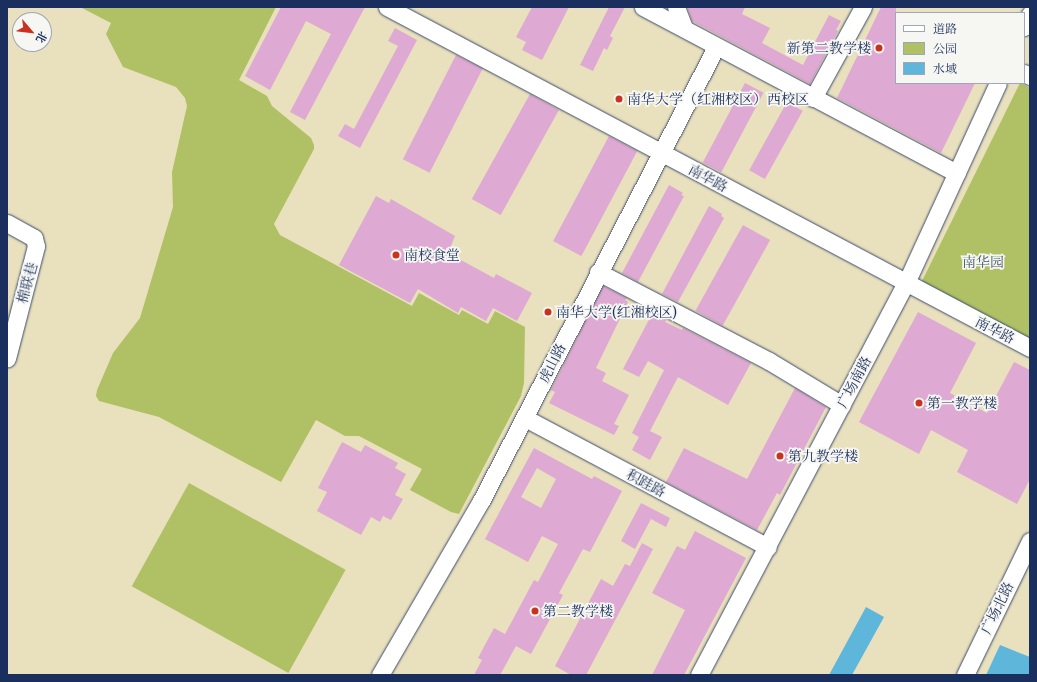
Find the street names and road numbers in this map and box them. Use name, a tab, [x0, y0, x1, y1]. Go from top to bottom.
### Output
street label: 南华路	[686, 161, 730, 195]
street label: 棉联巷	[13, 261, 41, 305]
street label: 南华路	[972, 313, 1018, 347]
street label: 虎山路	[535, 340, 569, 386]
street label: 广场南路	[833, 353, 875, 411]
street label: 积跬路	[624, 466, 668, 500]
street label: 广场北路	[977, 579, 1017, 637]

